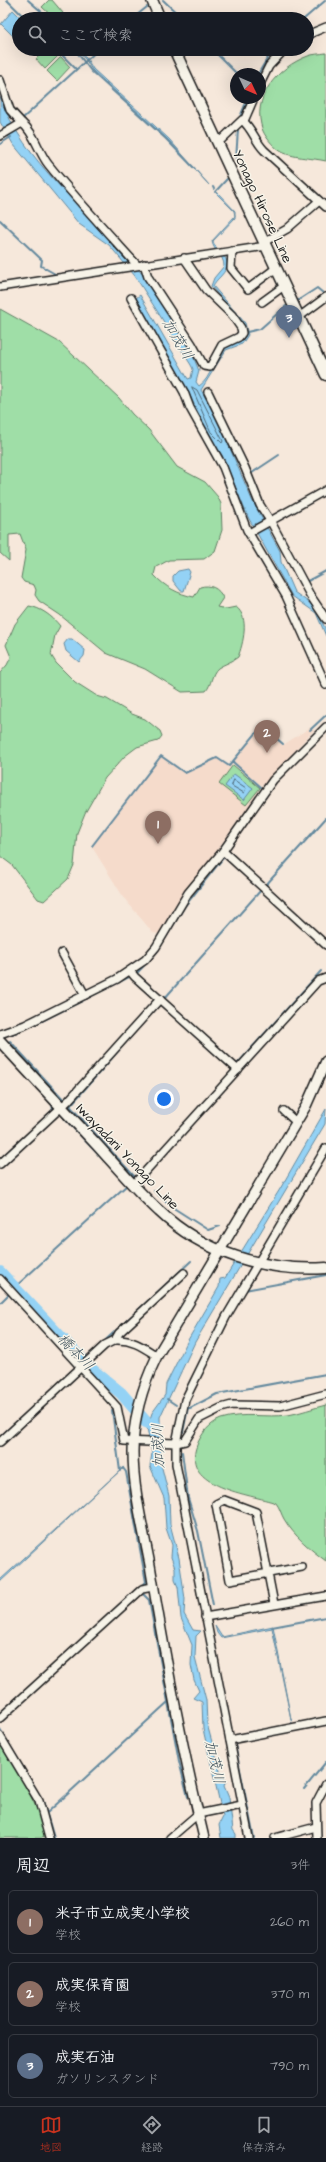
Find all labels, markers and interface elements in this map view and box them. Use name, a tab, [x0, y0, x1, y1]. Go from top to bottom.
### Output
search box	[12, 12, 314, 56]
icon: search	[26, 23, 48, 45]
text: ここで検索	[58, 25, 133, 46]
north arrow	[230, 68, 266, 104]
street label: Yonago Hirose Line	[227, 146, 297, 267]
pin: 3	[276, 305, 302, 338]
water label: 加茂川	[157, 315, 198, 364]
pin: 2	[254, 720, 280, 753]
pin: 1	[145, 811, 171, 844]
your location	[154, 1089, 174, 1109]
street label: Iwayadani Yonago Line	[71, 1099, 184, 1215]
water label: 橋本川	[52, 1329, 99, 1376]
water label: 加茂川	[147, 1423, 170, 1469]
water label: 加茂川	[199, 1738, 230, 1786]
text: 周辺	[16, 1854, 50, 1878]
text: 3件	[290, 1856, 310, 1874]
text: 米子市立成実小学校	[55, 1903, 190, 1924]
text: 1	[29, 1913, 31, 1931]
text: 260 m	[270, 1913, 309, 1931]
text: 学校	[55, 1926, 81, 1944]
text: 成実保育園	[55, 1975, 130, 1996]
text: 2	[26, 1985, 34, 2003]
text: 370 m	[271, 1985, 309, 2003]
text: 学校	[55, 1998, 81, 2016]
text: 成実石油	[55, 2047, 115, 2068]
text: 3	[27, 2057, 33, 2075]
text: 790 m	[270, 2057, 309, 2075]
text: ガソリンスタンド	[55, 2070, 159, 2088]
tab: 地図	[40, 2114, 62, 2155]
tab: 経路	[141, 2114, 163, 2155]
tab: 保存済み	[242, 2114, 286, 2155]

